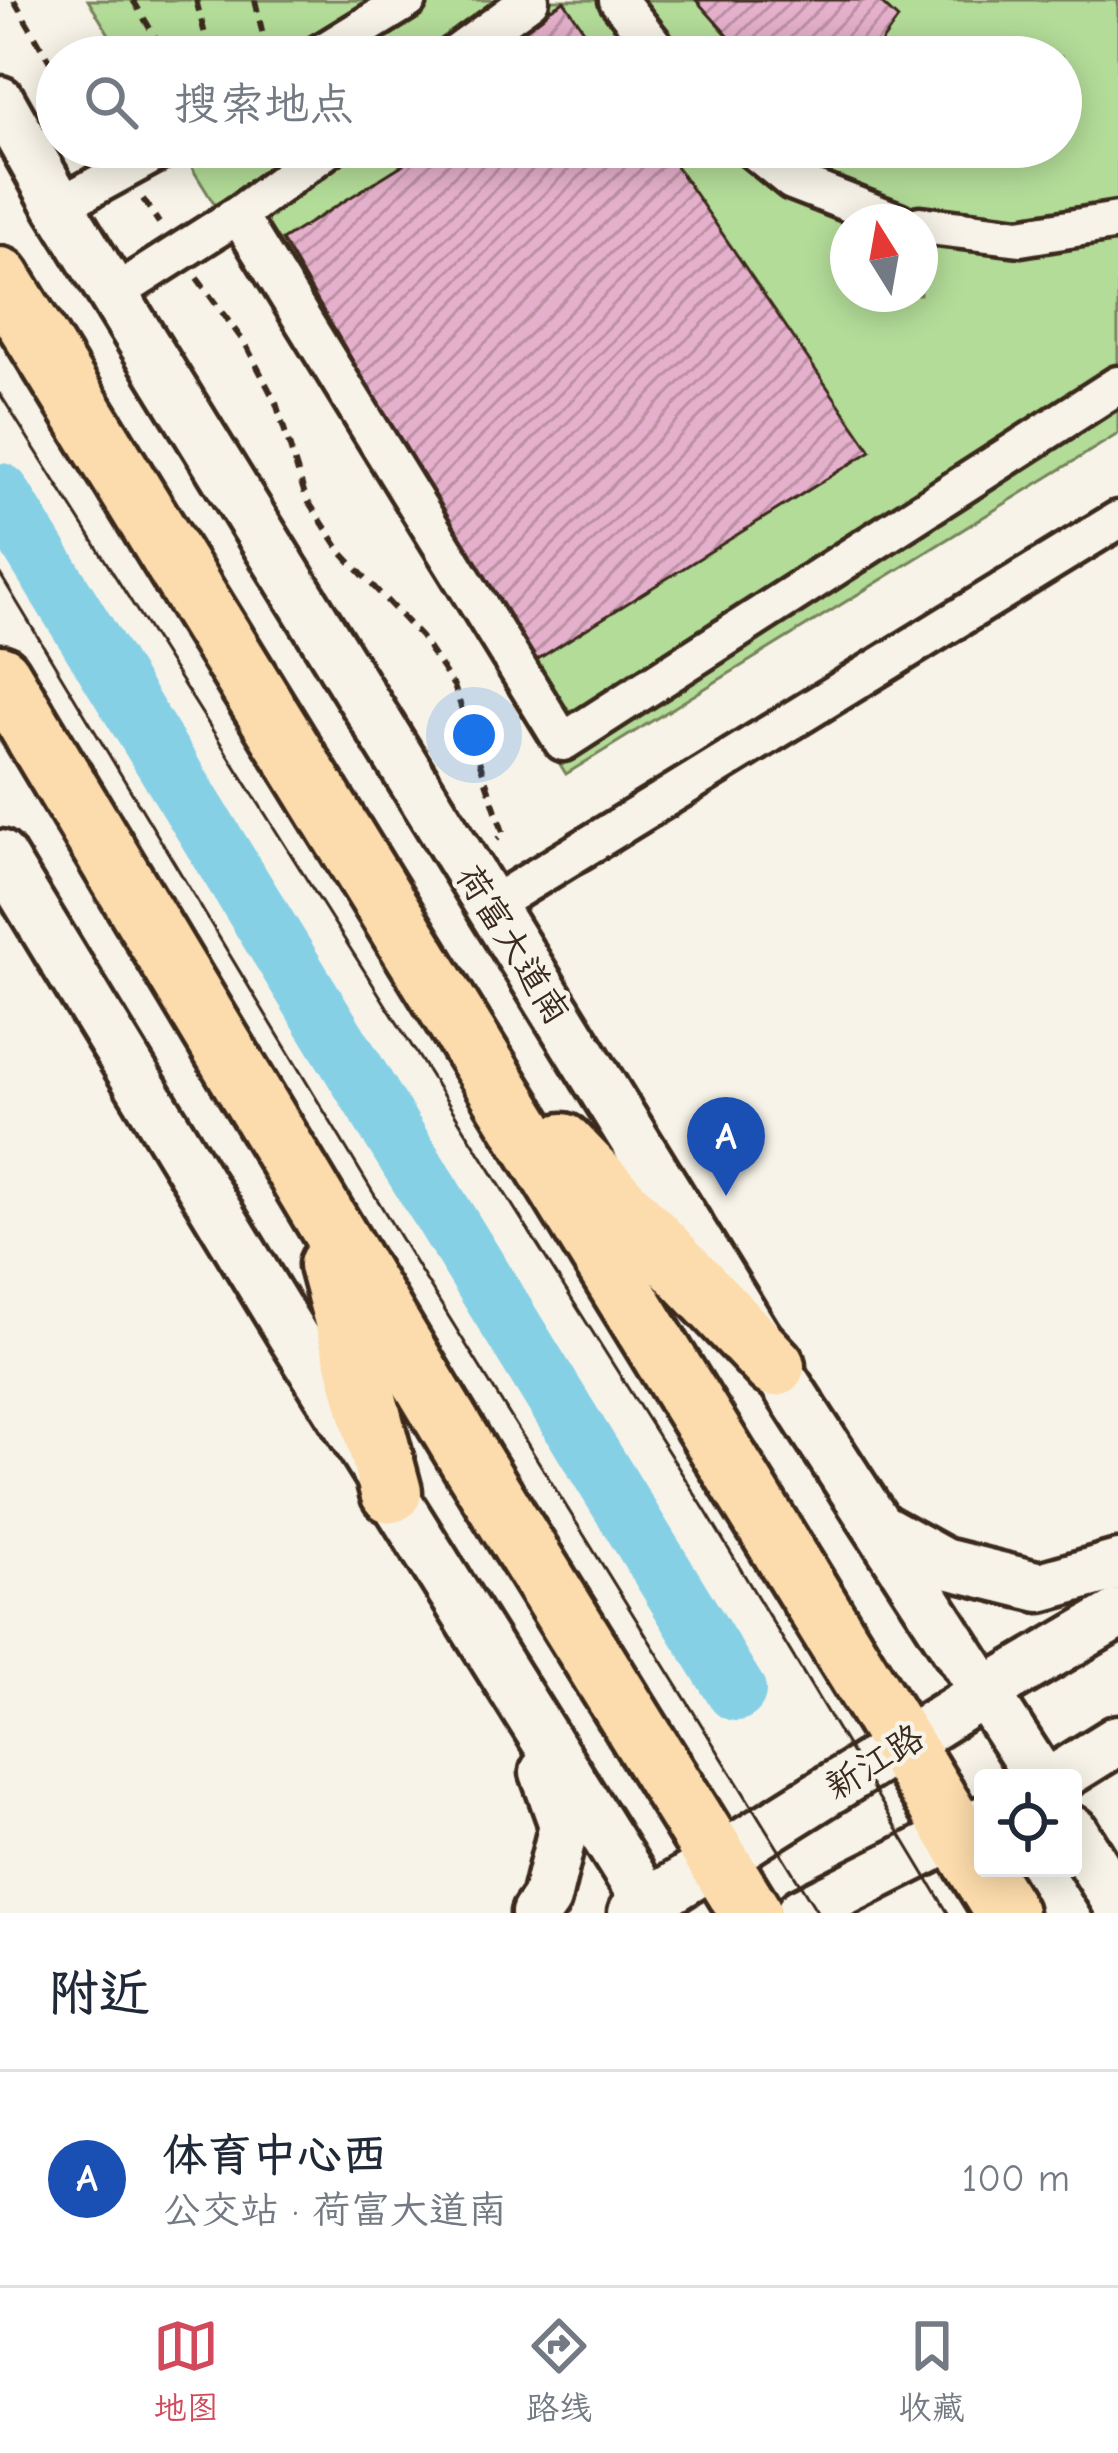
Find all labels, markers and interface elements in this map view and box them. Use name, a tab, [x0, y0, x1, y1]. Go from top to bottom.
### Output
search box	[36, 36, 1082, 168]
icon: search	[78, 69, 144, 135]
text: 搜索地点	[174, 78, 354, 130]
north arrow	[830, 204, 938, 312]
your location	[444, 705, 504, 765]
street label: 荷富大道南	[448, 858, 578, 1032]
pin: A	[687, 1097, 765, 1196]
street label: 新江路	[818, 1716, 931, 1808]
map controls	[974, 1769, 1082, 1877]
button: locate	[974, 1769, 1082, 1877]
text: 附近	[48, 1964, 150, 2023]
text: 体育中心西	[162, 2129, 387, 2181]
text: A	[76, 2156, 98, 2201]
text: 100 m	[962, 2156, 1070, 2201]
text: 公交站 · 荷富大道南	[162, 2188, 507, 2233]
tab: 地图	[153, 2313, 219, 2428]
tab: 路线	[526, 2313, 592, 2428]
tab: 收藏	[899, 2313, 965, 2428]

